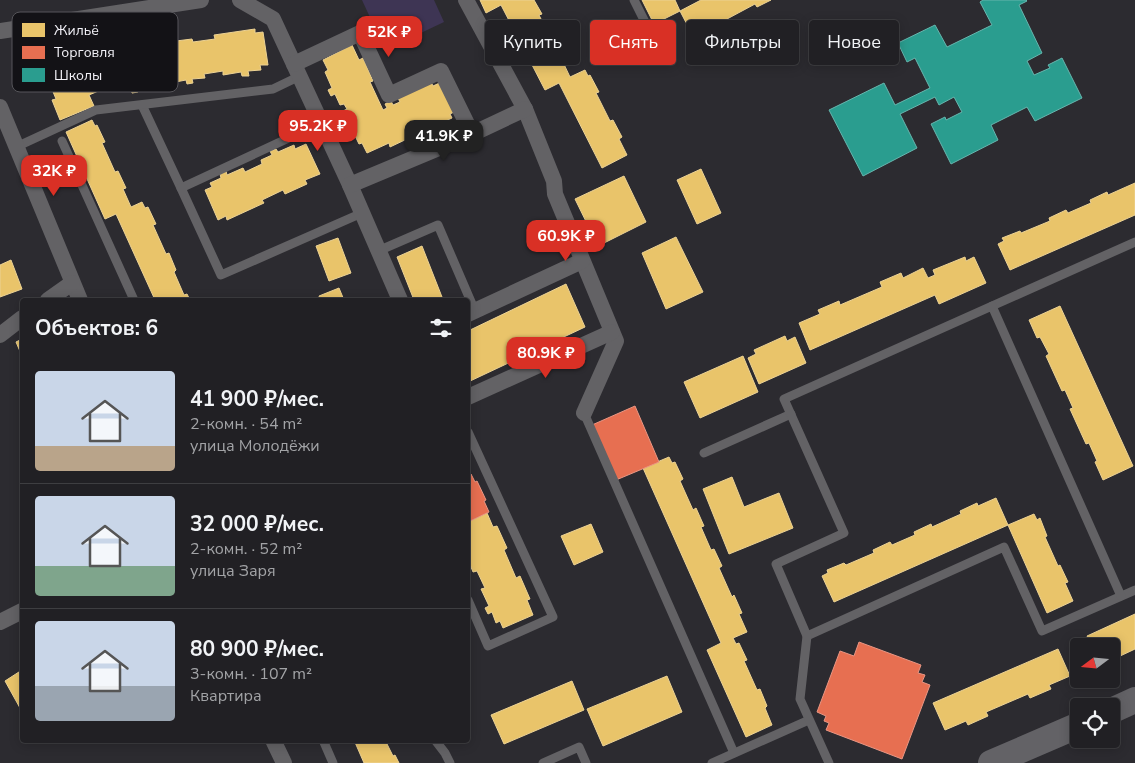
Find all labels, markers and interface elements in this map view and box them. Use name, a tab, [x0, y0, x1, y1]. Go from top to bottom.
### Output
legend	[12, 12, 178, 92]
pin: 52K ₽	[354, 15, 424, 58]
chip: Купить	[485, 20, 580, 65]
chip: Снять	[590, 20, 676, 65]
chip: Фильтры	[686, 20, 799, 65]
chip: Новое	[809, 20, 899, 65]
text: Жильё	[54, 21, 99, 40]
text: 52K ₽	[367, 21, 411, 43]
text: Торговля	[54, 43, 115, 62]
text: Школы	[54, 66, 102, 85]
pin: 95.2K ₽	[272, 110, 364, 152]
text: 95.2K ₽	[289, 115, 347, 137]
pin: 41.9K ₽	[398, 120, 490, 162]
text: 41.9K ₽	[415, 125, 473, 147]
pin: 32K ₽	[19, 154, 89, 197]
text: 32K ₽	[32, 160, 76, 182]
pin: 60.9K ₽	[520, 220, 612, 262]
text: 60.9K ₽	[537, 225, 595, 247]
text: Объектов: 6	[35, 314, 158, 342]
icon: filters	[427, 314, 455, 342]
pin: 80.9K ₽	[500, 336, 592, 379]
text: 80.9K ₽	[517, 342, 575, 364]
text: 41 900 ₽/мес.	[190, 385, 324, 413]
icon: home	[75, 391, 135, 451]
text: 2-комн. · 54 m²	[190, 413, 302, 435]
text: улица Молодёжи	[190, 435, 320, 457]
text: 32 000 ₽/мес.	[190, 510, 324, 538]
icon: home	[75, 516, 135, 576]
text: 2-комн. · 52 m²	[190, 538, 302, 560]
text: улица Заря	[190, 560, 276, 582]
text: 80 900 ₽/мес.	[190, 635, 324, 663]
north arrow	[1070, 638, 1120, 688]
map controls	[1070, 638, 1120, 748]
icon: home	[75, 641, 135, 701]
text: 3-комн. · 107 m²	[190, 663, 312, 685]
text: Квартира	[190, 685, 262, 707]
button: locate	[1070, 698, 1120, 748]

